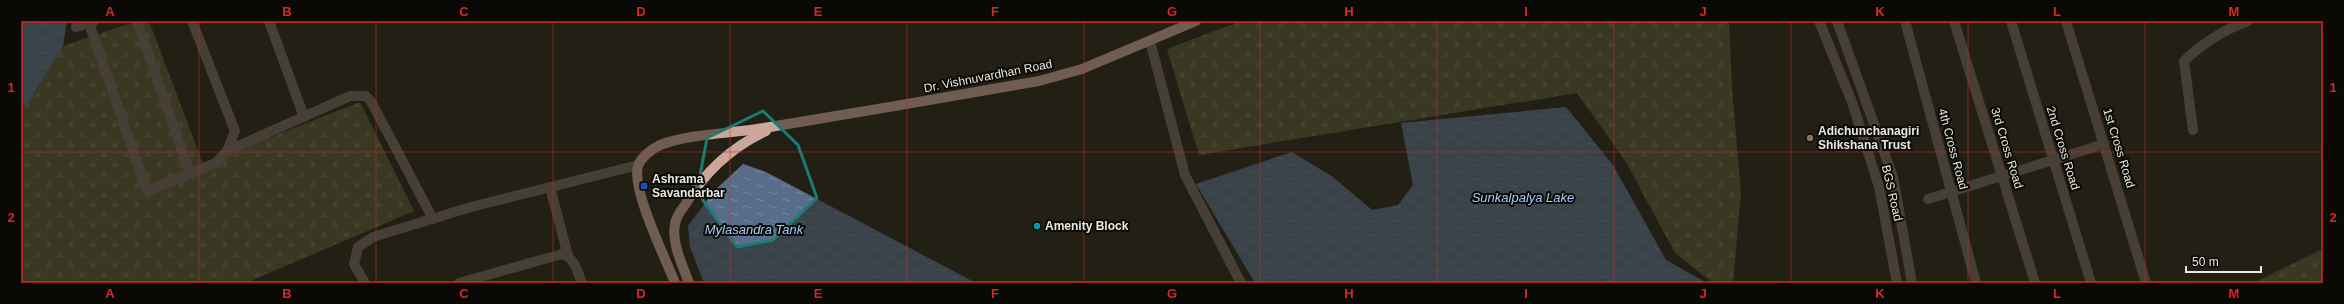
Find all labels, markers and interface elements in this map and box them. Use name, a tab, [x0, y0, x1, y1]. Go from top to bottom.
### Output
text: A	[105, 4, 115, 19]
text: B	[282, 4, 292, 19]
text: C	[459, 4, 469, 19]
text: D	[636, 4, 646, 19]
text: E	[814, 4, 823, 19]
text: F	[991, 4, 999, 19]
text: G	[1167, 4, 1177, 19]
text: H	[1344, 4, 1354, 19]
text: I	[1524, 4, 1528, 19]
text: J	[1699, 4, 1707, 19]
text: K	[1875, 4, 1885, 19]
text: L	[2053, 4, 2061, 19]
text: M	[2229, 4, 2239, 19]
street label: Dr. Vishnuvardhan Road	[923, 57, 1053, 95]
text: 1	[7, 80, 15, 95]
text: 1	[2329, 80, 2337, 95]
street label: 2nd Cross Road	[2044, 104, 2082, 192]
street label: 3rd Cross Road	[1988, 106, 2026, 190]
street label: 1st Cross Road	[2100, 106, 2138, 190]
street label: 4th Cross Road	[1935, 107, 1971, 191]
place label: Adichunchanagiri Shikshana Trust	[1818, 124, 1919, 152]
marker: Adichunchanagiri Shikshana Trust	[1805, 133, 1815, 143]
street label: BGS Road	[1879, 163, 1905, 223]
place label: Ashrama Savandarbar	[652, 172, 725, 200]
marker: Ashrama Savandarbar	[639, 181, 649, 191]
water label: Sunkalpalya Lake	[1472, 190, 1574, 205]
text: 2	[7, 210, 15, 225]
text: 2	[2329, 210, 2337, 225]
place label: Amenity Block	[1045, 219, 1129, 233]
marker: Amenity Block	[1032, 221, 1042, 231]
water label: Mylasandra Tank	[705, 222, 805, 237]
scale bar	[2186, 248, 2261, 274]
text: 50 m	[2192, 255, 2219, 269]
text: A	[105, 286, 115, 301]
text: B	[282, 286, 292, 301]
text: C	[459, 286, 469, 301]
text: D	[636, 286, 646, 301]
text: E	[814, 286, 823, 301]
text: F	[991, 286, 999, 301]
text: G	[1167, 286, 1177, 301]
text: H	[1344, 286, 1354, 301]
text: I	[1524, 286, 1528, 301]
text: J	[1699, 286, 1707, 301]
text: K	[1875, 286, 1885, 301]
text: L	[2053, 286, 2061, 301]
text: M	[2229, 286, 2239, 301]

